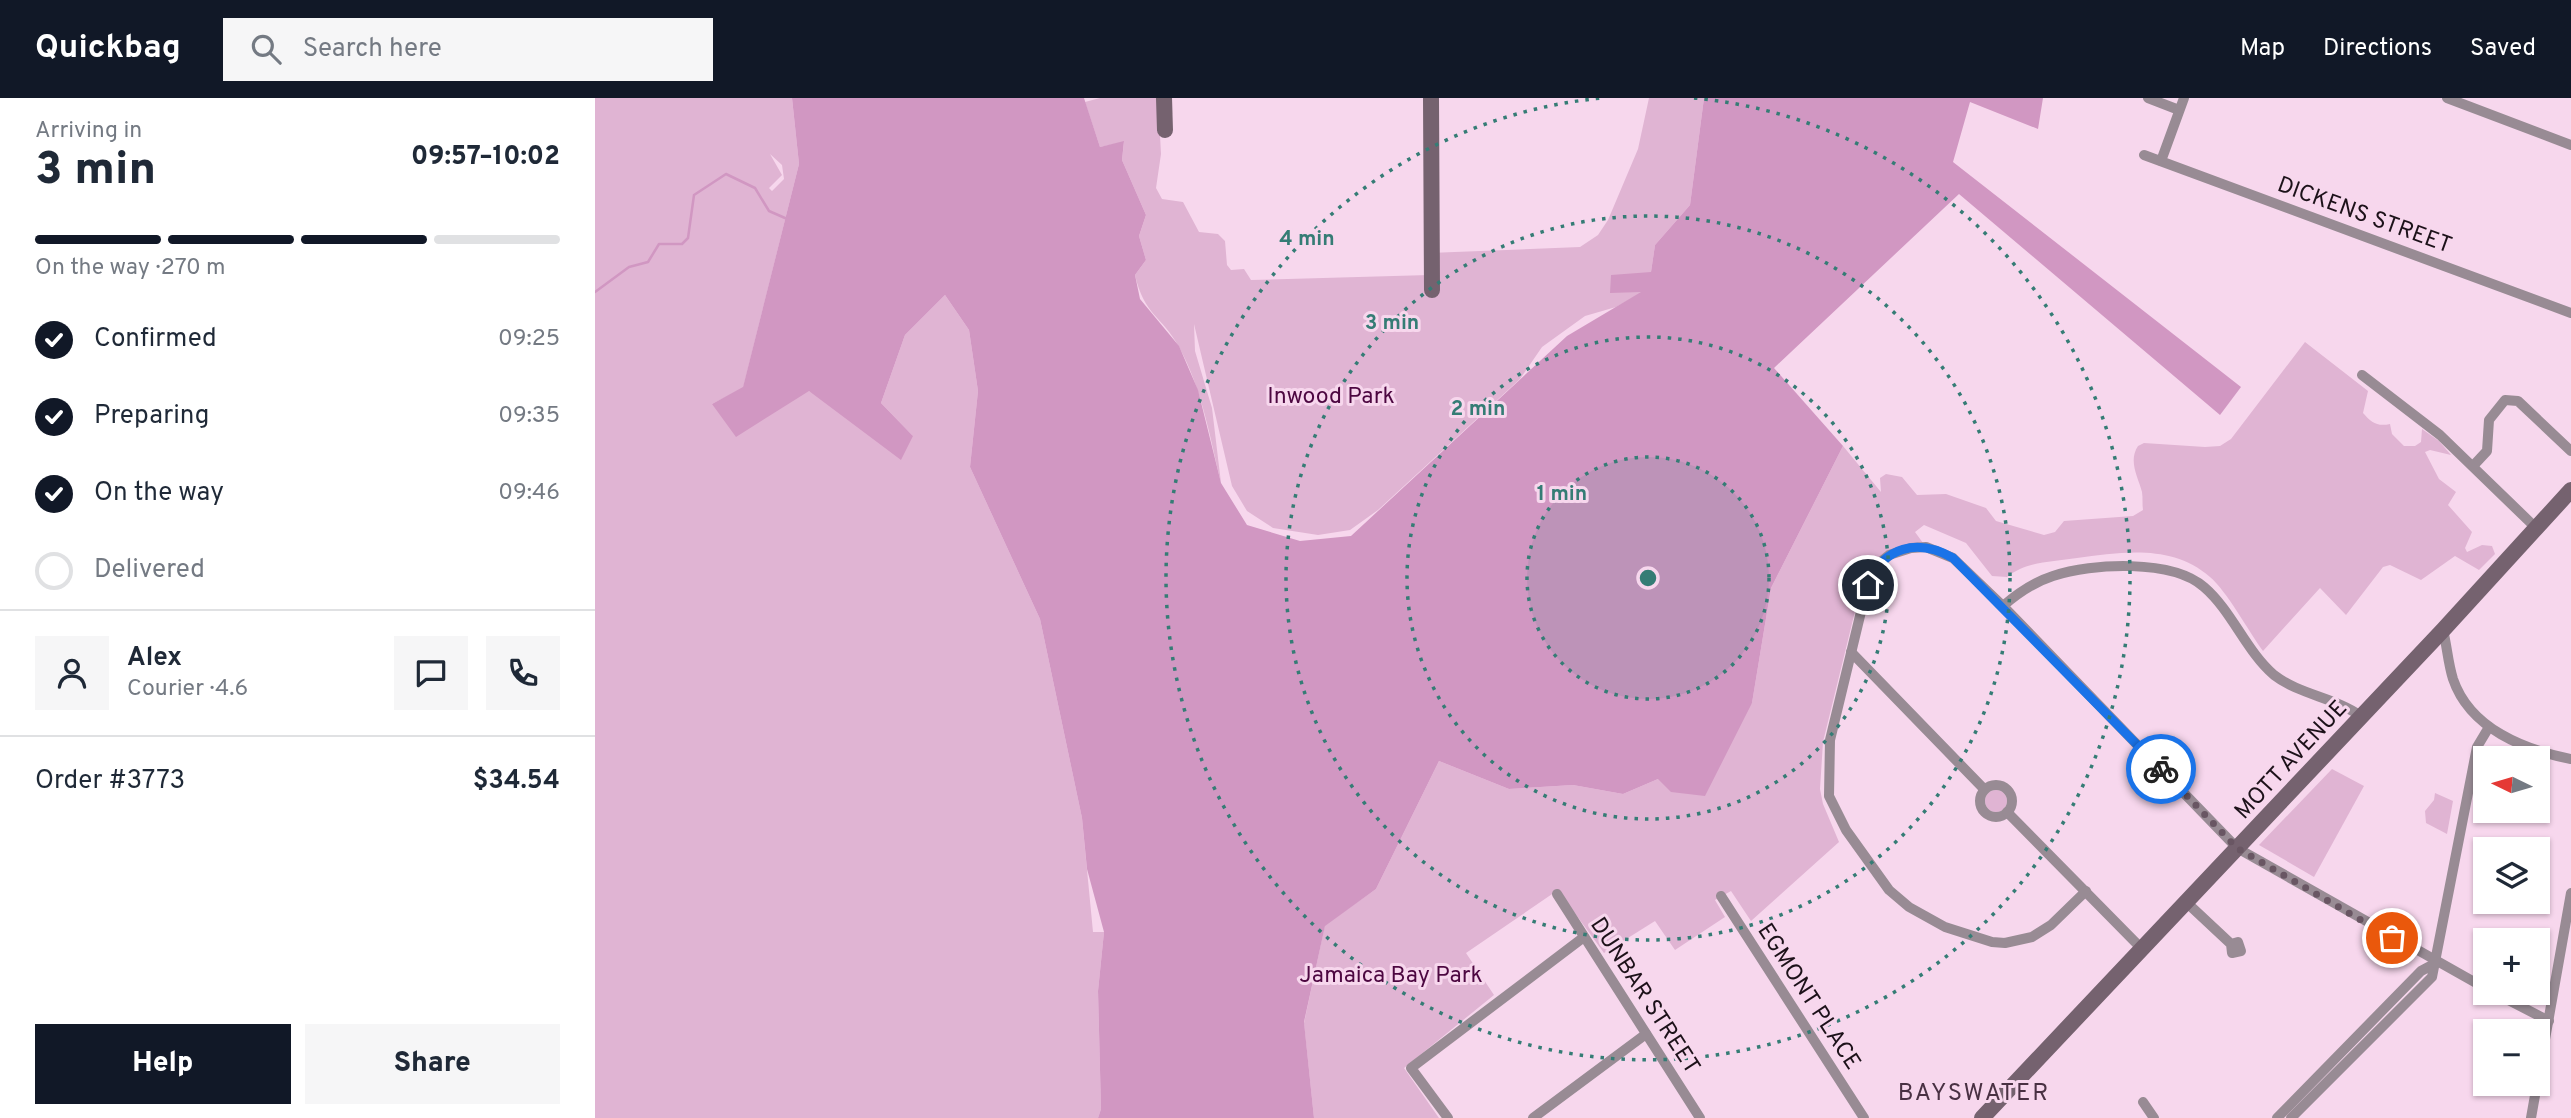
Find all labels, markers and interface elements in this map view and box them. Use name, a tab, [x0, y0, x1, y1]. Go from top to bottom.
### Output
search box	[223, 18, 713, 81]
text: Quickbag	[35, 28, 181, 70]
icon: search	[247, 30, 285, 68]
text: Search here	[303, 33, 442, 66]
text: Map	[2240, 34, 2285, 64]
text: Directions	[2323, 34, 2432, 64]
text: Saved	[2470, 34, 2536, 64]
text: Arriving in	[35, 117, 142, 146]
text: 09:57–10:02	[411, 141, 560, 174]
text: 3 min	[35, 142, 156, 201]
street label: DICKENS STREET	[2273, 171, 2455, 261]
text: 4 min	[1279, 226, 1335, 253]
text: On the way · 270 m	[35, 254, 226, 283]
text: 3 min	[1365, 310, 1419, 337]
icon: check	[35, 321, 73, 359]
text: Confirmed	[94, 323, 217, 356]
text: 09:25	[498, 325, 560, 354]
park label: Inwood Park	[1267, 383, 1395, 412]
text: 2 min	[1451, 396, 1505, 423]
icon: check	[35, 398, 73, 436]
text: Preparing	[94, 400, 209, 433]
text: 09:35	[498, 402, 560, 431]
icon: check	[35, 475, 73, 513]
text: On the way	[94, 477, 224, 510]
text: 09:46	[498, 479, 560, 508]
text: 1 min	[1537, 481, 1587, 508]
text: Delivered	[94, 554, 205, 587]
pin	[1838, 555, 1898, 615]
centre of rings	[1636, 566, 1660, 590]
icon: home	[1849, 566, 1887, 604]
button: person	[35, 636, 109, 710]
button: chat	[394, 636, 468, 710]
button: phone	[486, 636, 560, 710]
text: Alex	[127, 642, 182, 675]
text: Courier · 4.6	[127, 675, 248, 704]
street label: MOTT AVENUE	[2229, 695, 2354, 826]
courier	[2126, 734, 2196, 804]
north arrow	[2473, 746, 2550, 822]
map controls	[2473, 746, 2550, 1096]
icon: bike	[2142, 750, 2180, 788]
text: Order #3773	[35, 765, 185, 798]
text: $34.54	[473, 765, 560, 798]
button: layers	[2473, 837, 2550, 914]
pin	[2362, 908, 2422, 968]
street label: DUNBAR STREET	[1583, 913, 1705, 1080]
street label: EGMONT PLACE	[1750, 919, 1866, 1076]
icon: bag	[2373, 919, 2411, 957]
button: +	[2473, 928, 2550, 1005]
park label: Jamaica Bay Park	[1299, 962, 1483, 991]
button: −	[2473, 1019, 2550, 1096]
button: Help	[35, 1024, 291, 1104]
button: Share	[305, 1024, 560, 1104]
district label: BAYSWATER	[1898, 1079, 2050, 1109]

